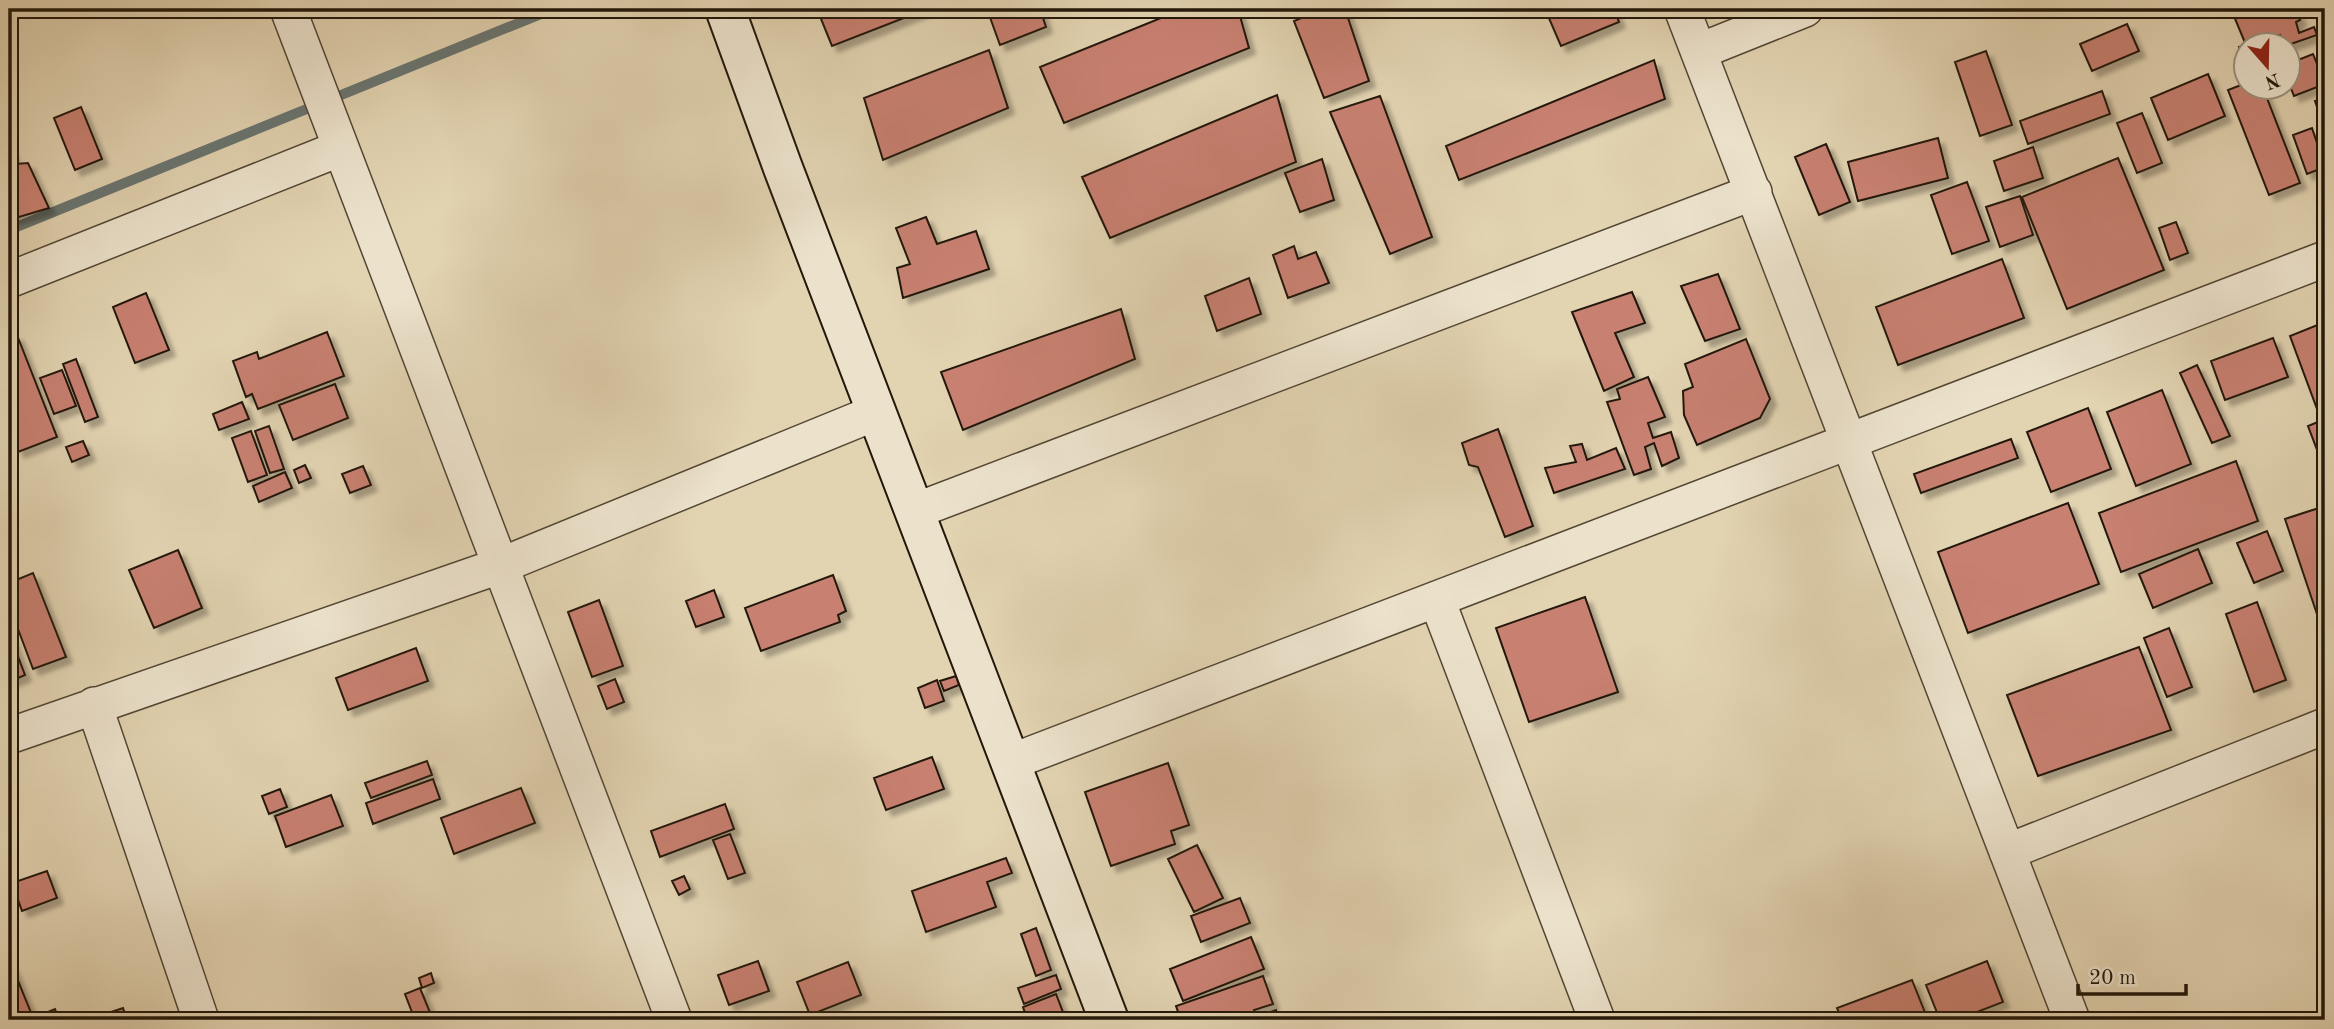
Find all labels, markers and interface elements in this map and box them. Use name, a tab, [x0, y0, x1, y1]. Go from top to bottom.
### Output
north arrow	[2232, 32, 2302, 102]
text: N	[2261, 68, 2282, 91]
scale bar	[2078, 952, 2187, 996]
text: 20 m	[2089, 968, 2136, 989]

